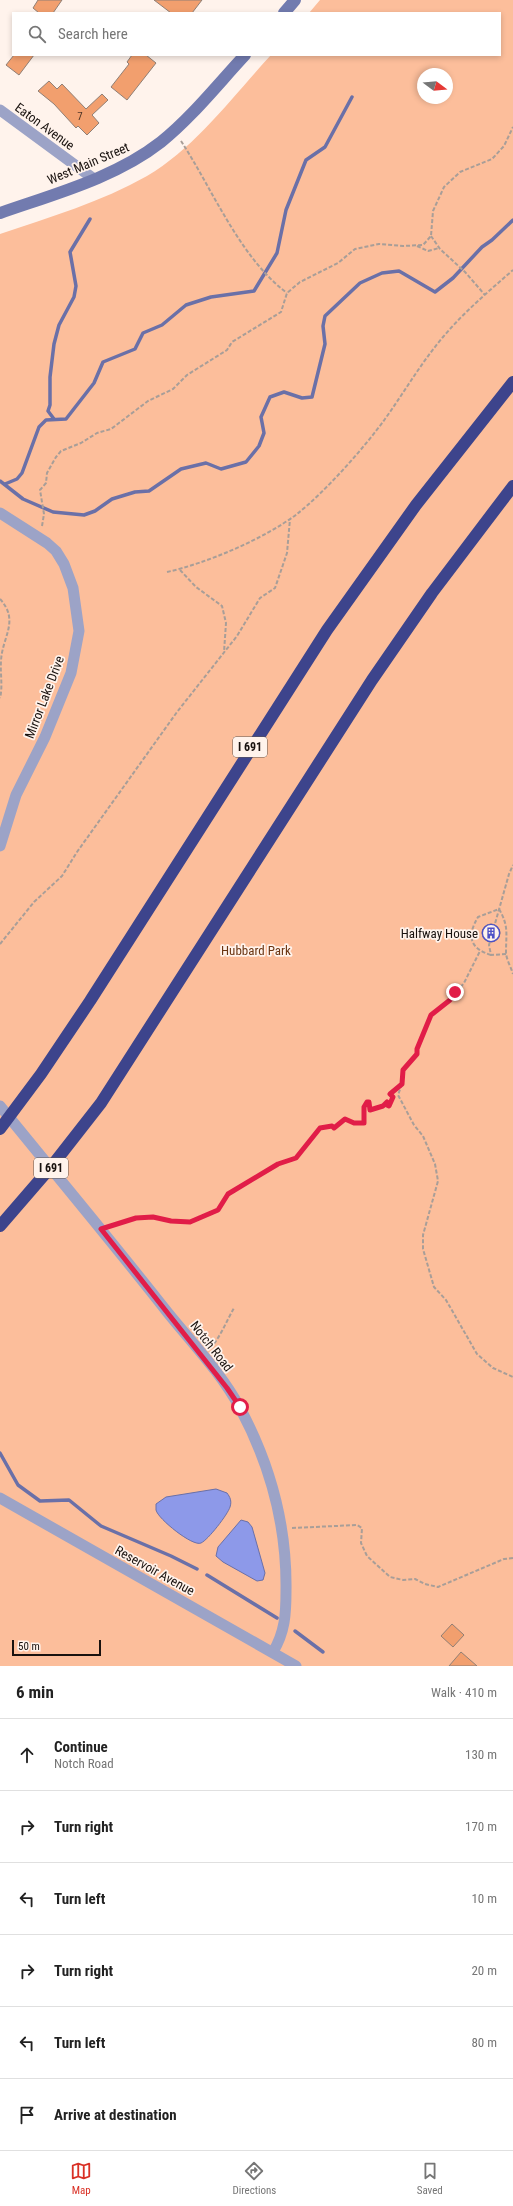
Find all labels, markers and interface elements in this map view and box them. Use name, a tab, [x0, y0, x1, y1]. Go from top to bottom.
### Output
search box	[12, 12, 501, 56]
icon: search	[26, 23, 48, 45]
text: Search here	[58, 25, 128, 43]
north arrow	[417, 68, 453, 104]
street label: Eaton Avenue	[12, 100, 77, 153]
house number: 7	[77, 110, 83, 123]
street label: West Main Street	[45, 139, 131, 187]
street label: Mirror Lake Drive	[22, 654, 67, 741]
road number: I 691	[233, 737, 267, 757]
building icon: Halfway House	[481, 923, 501, 943]
place label: Halfway House	[401, 926, 478, 941]
park label: Hubbard Park	[221, 943, 291, 958]
route end	[446, 983, 464, 1001]
road number: I 691	[34, 1158, 68, 1178]
street label: Notch Road	[187, 1318, 236, 1374]
route start	[231, 1398, 249, 1416]
street label: Reservoir Avenue	[112, 1542, 197, 1598]
scale bar	[12, 1638, 101, 1657]
text: 50 m	[18, 1640, 40, 1653]
text: 6 min	[16, 1682, 54, 1702]
text: Walk · 410 m	[431, 1685, 497, 1700]
text: Continue	[54, 1738, 108, 1756]
icon: ahead	[16, 1744, 38, 1766]
text: 130 m	[465, 1747, 497, 1762]
text: Notch Road	[54, 1756, 114, 1771]
icon: right	[16, 1816, 38, 1838]
text: Turn right	[54, 1818, 113, 1836]
text: 170 m	[465, 1819, 497, 1834]
icon: left	[16, 1888, 38, 1910]
text: Turn left	[54, 1890, 105, 1908]
text: 10 m	[471, 1891, 497, 1906]
icon: right	[16, 1960, 38, 1982]
text: Turn right	[54, 1962, 113, 1980]
text: 20 m	[471, 1963, 497, 1978]
icon: left	[16, 2032, 38, 2054]
text: Turn left	[54, 2034, 105, 2052]
text: 80 m	[471, 2035, 497, 2050]
icon: arrive	[16, 2104, 38, 2126]
text: Arrive at destination	[54, 2106, 177, 2124]
tab: Map	[70, 2160, 92, 2197]
tab: Directions	[232, 2160, 276, 2197]
tab: Saved	[417, 2160, 443, 2197]

